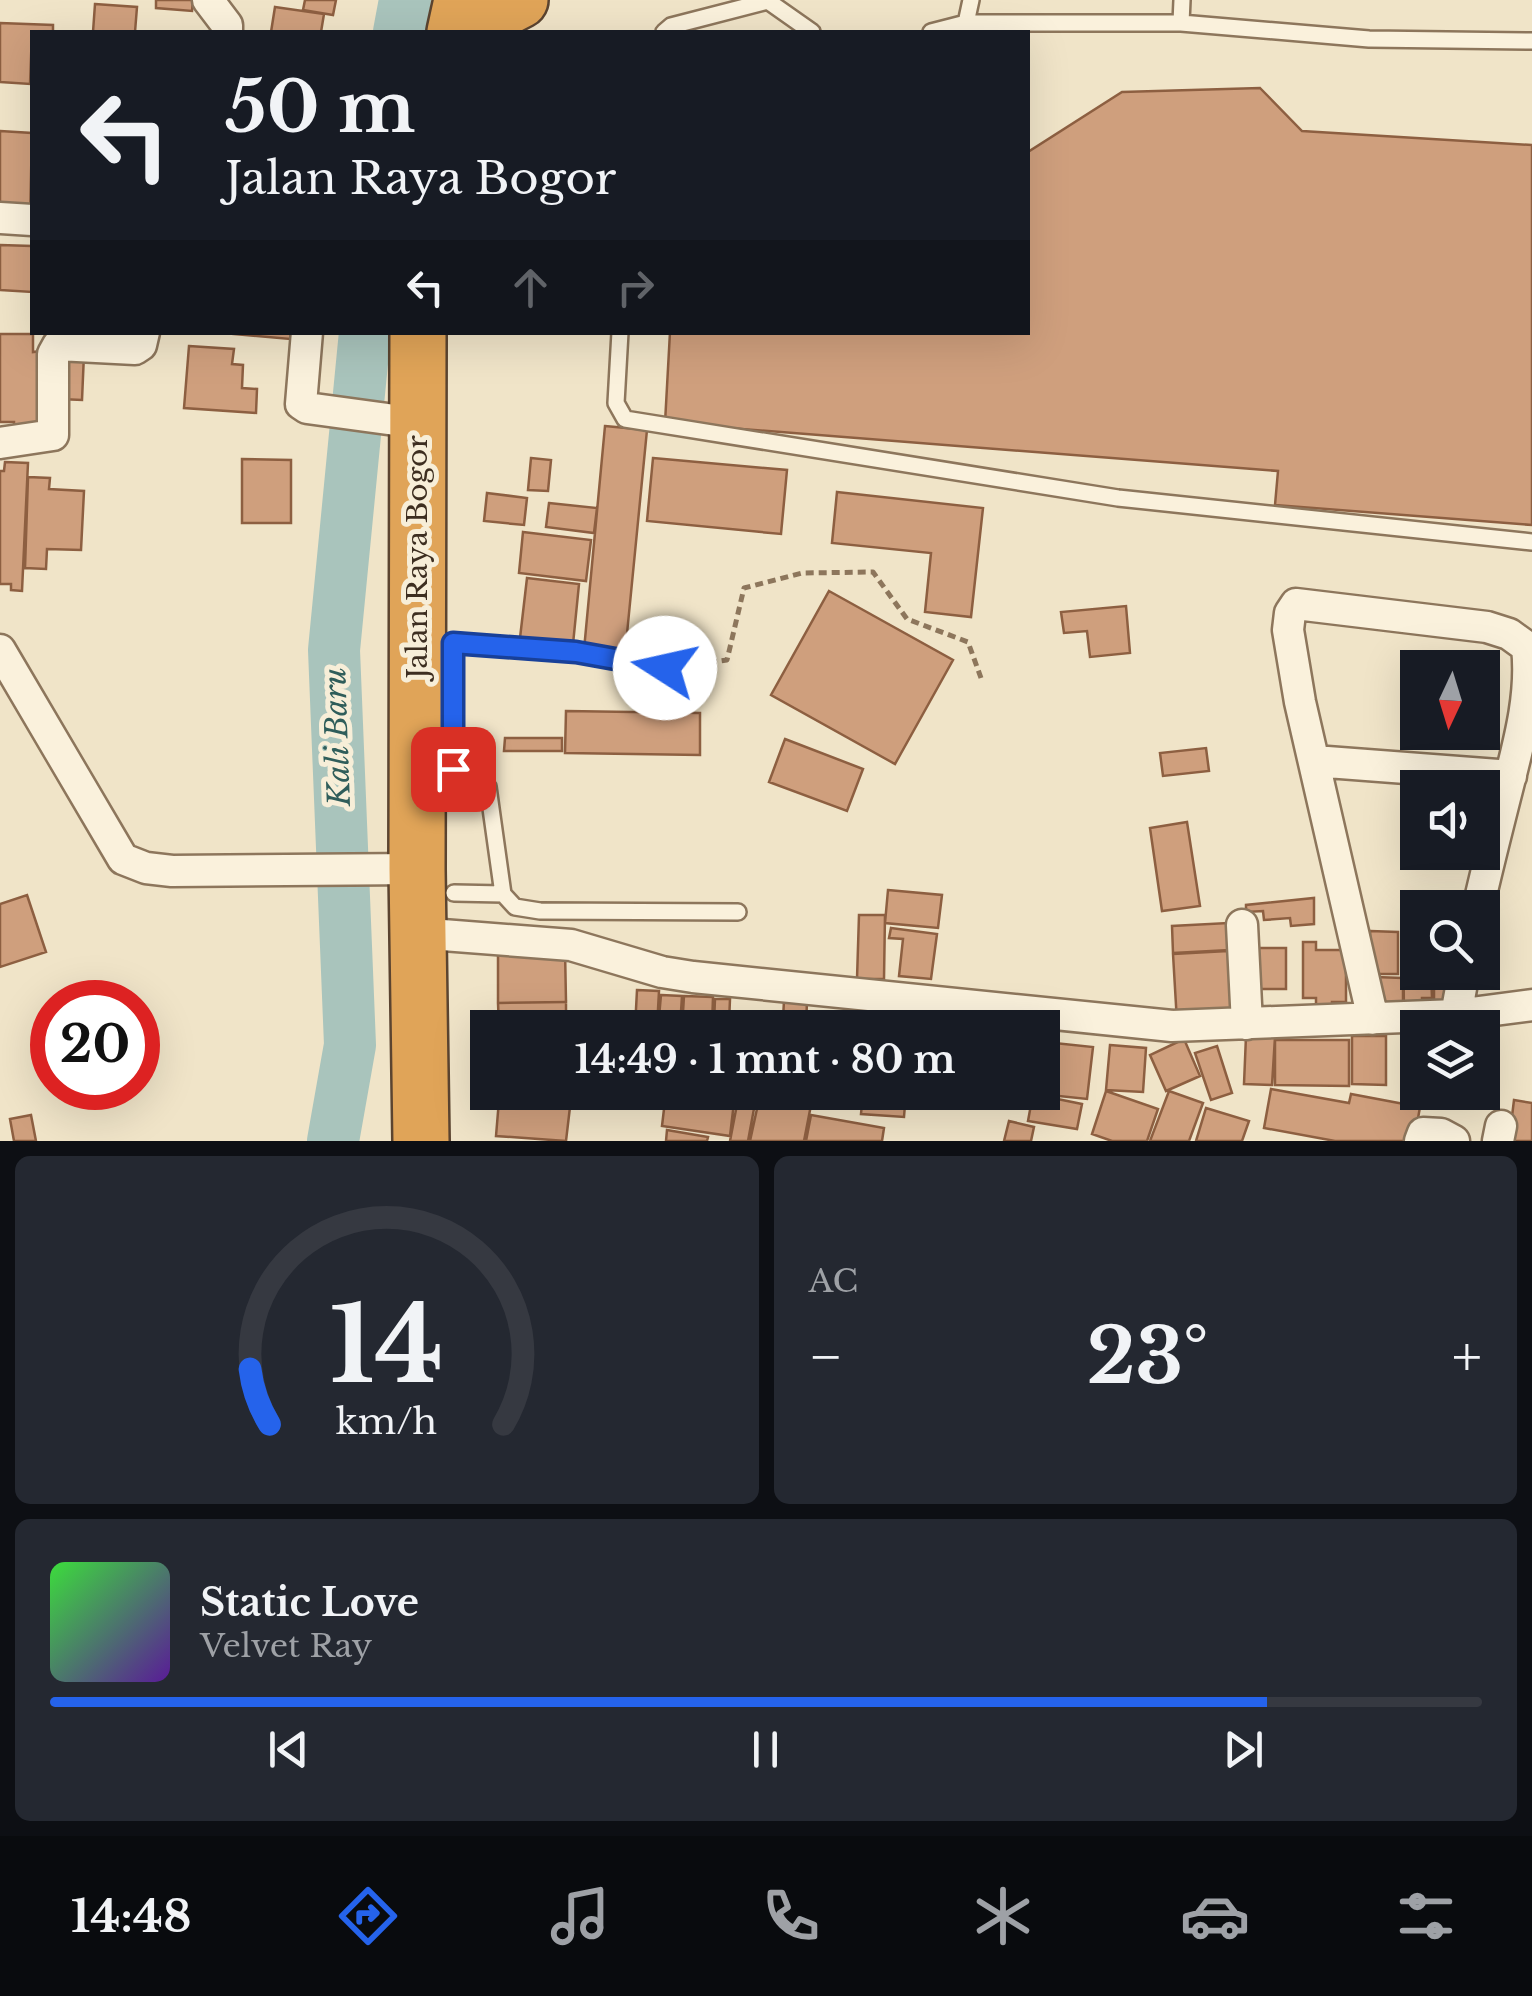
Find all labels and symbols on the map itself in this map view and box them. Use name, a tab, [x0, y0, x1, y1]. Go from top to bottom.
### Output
street label: Jalan Raya Bogor	[400, 435, 435, 683]
position arrow	[613, 616, 717, 720]
north arrow	[1400, 650, 1500, 750]
water label: Kali Baru	[316, 667, 358, 808]
pin	[411, 727, 496, 812]
speed limit sign: 20	[30, 980, 160, 1110]

